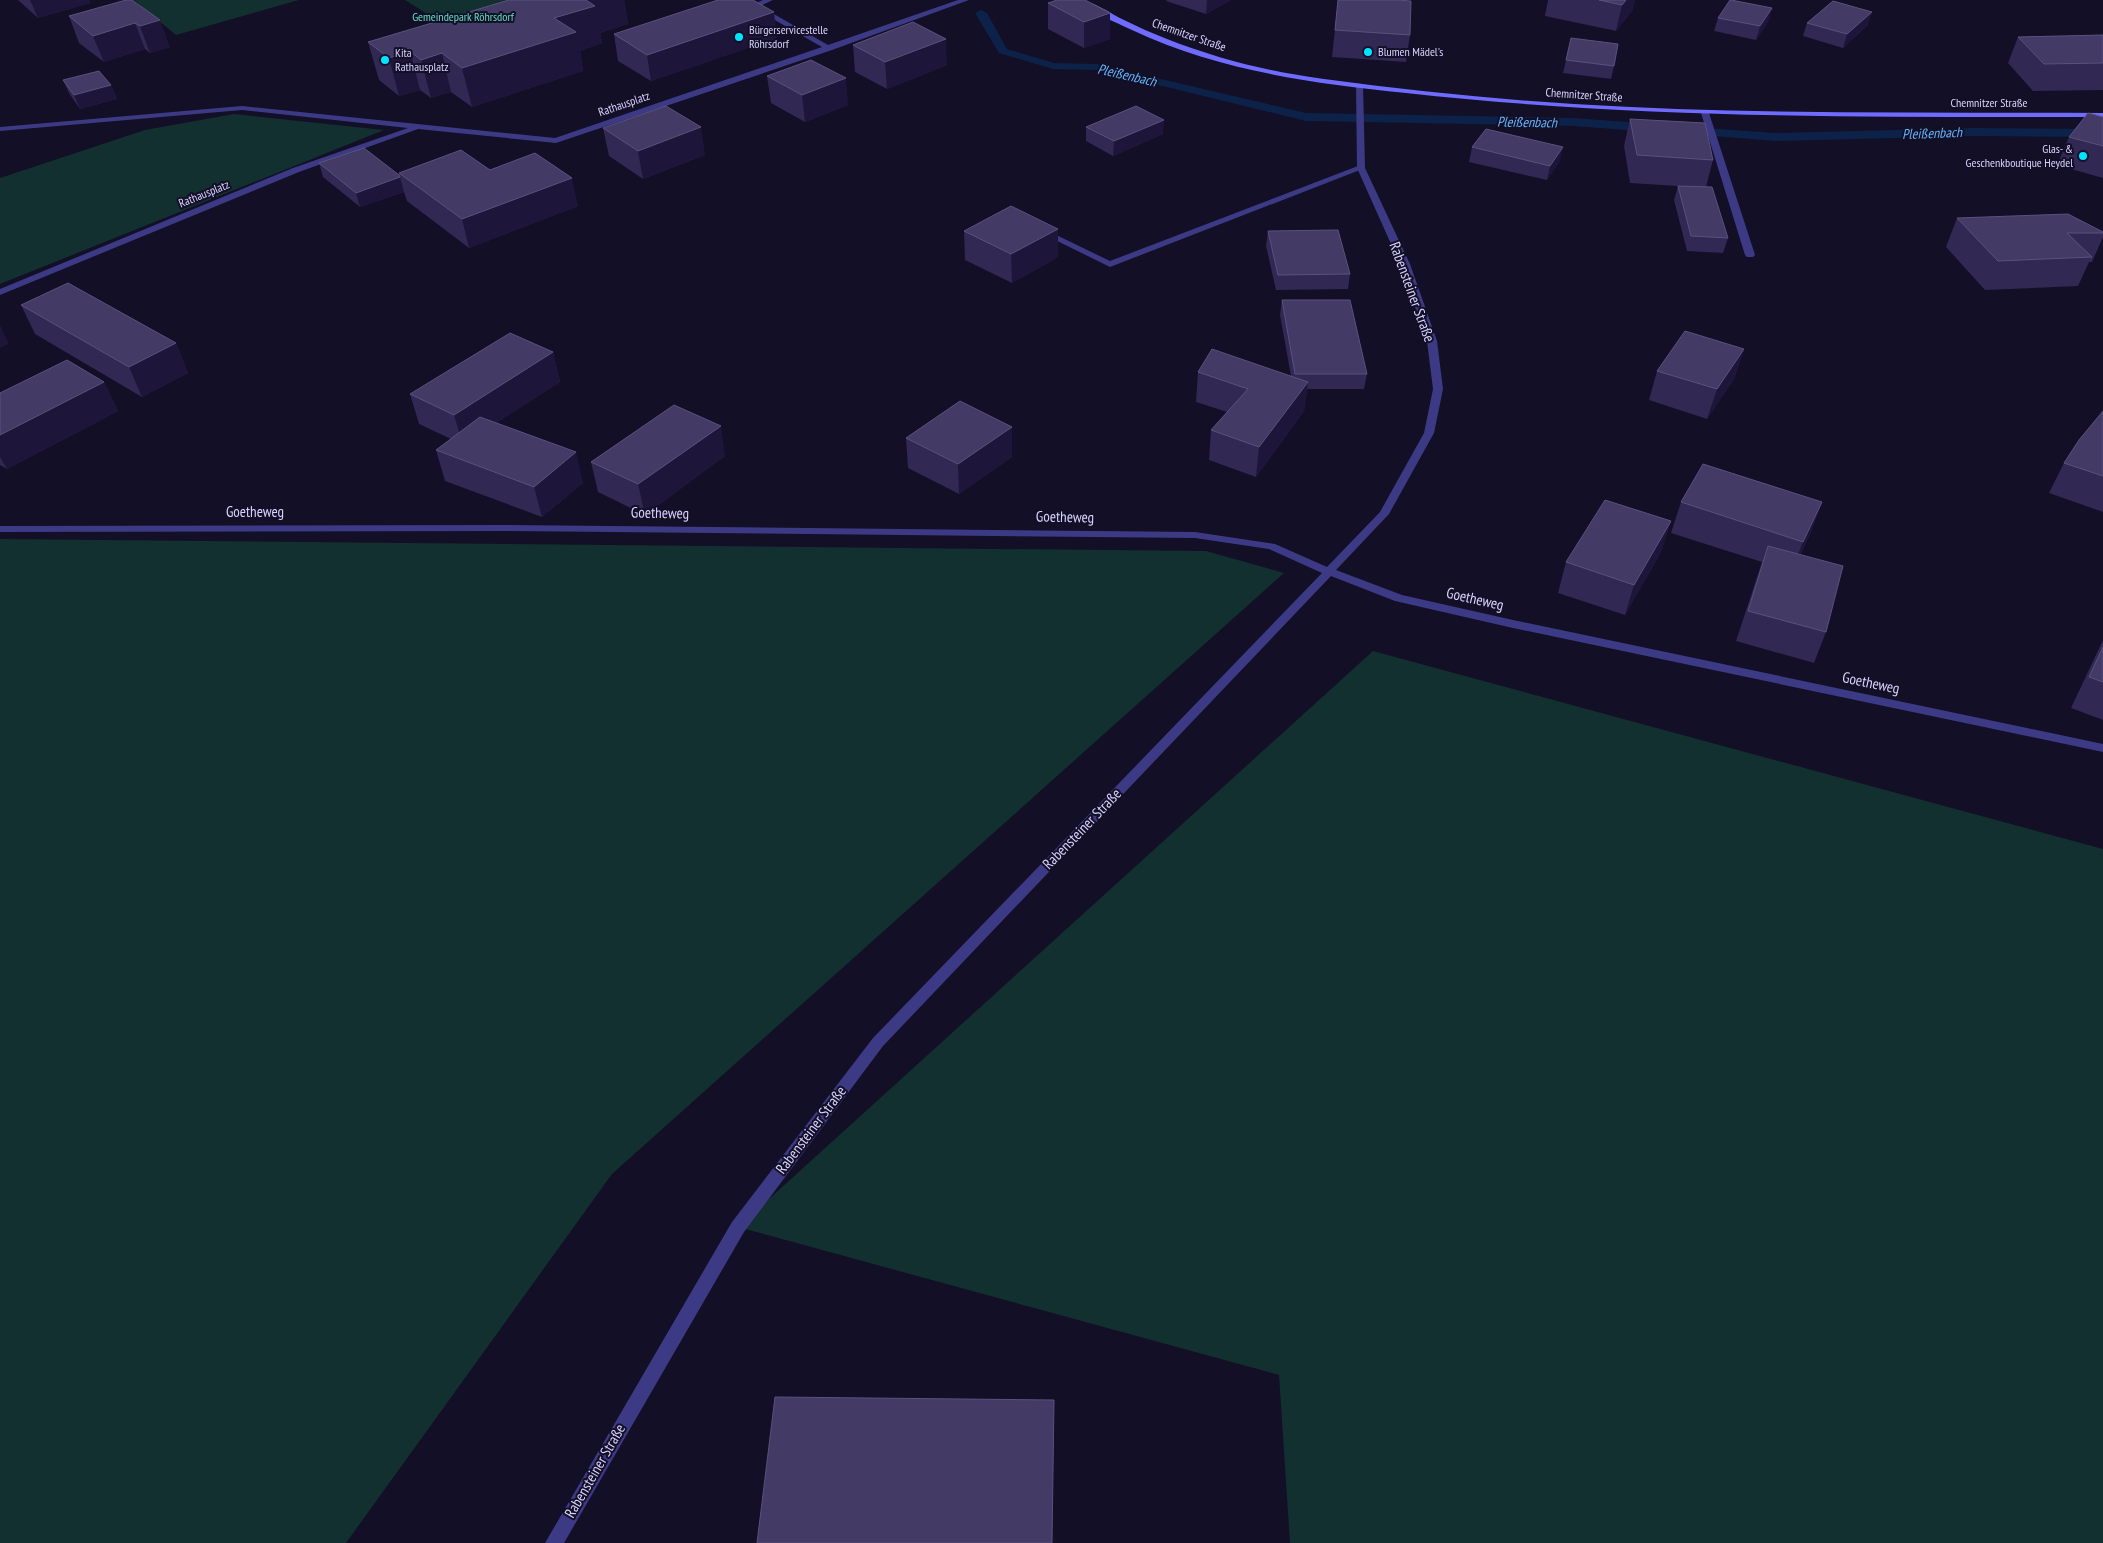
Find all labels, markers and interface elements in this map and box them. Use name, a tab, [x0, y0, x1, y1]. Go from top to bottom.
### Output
park label: Gemeindepark Röhrsdorf	[412, 9, 515, 24]
street label: Chemnitzer Straße	[1150, 15, 1228, 54]
place label: Bürgerservicestelle Röhrsdorf	[749, 22, 828, 51]
marker: Bürgerservicestelle Röhrsdorf	[733, 31, 745, 43]
place label: Blumen Mädel's	[1378, 44, 1443, 59]
place label: Kita Rathausplatz	[395, 45, 449, 74]
marker: Blumen Mädel's	[1362, 46, 1374, 58]
marker: Kita Rathausplatz	[379, 54, 391, 66]
water label: Pleißenbach	[1096, 59, 1159, 91]
street label: Chemnitzer Straße	[1545, 84, 1623, 105]
street label: Rathausplatz	[596, 88, 652, 119]
street label: Chemnitzer Straße	[1950, 95, 2028, 110]
water label: Pleißenbach	[1497, 112, 1558, 132]
water label: Pleißenbach	[1902, 123, 1963, 143]
place label: Glas- & Geschenkboutique Heydel	[1966, 141, 2073, 170]
marker: Glas- & Geschenkboutique Heydel	[2077, 150, 2089, 162]
street label: Rathausplatz	[176, 177, 231, 211]
street label: Rabensteiner Straße	[1386, 239, 1439, 345]
street label: Goetheweg	[226, 502, 284, 521]
street label: Goetheweg	[631, 502, 689, 523]
street label: Goetheweg	[1036, 506, 1094, 527]
street label: Goetheweg	[1445, 583, 1506, 614]
street label: Goetheweg	[1841, 667, 1902, 698]
street label: Rabensteiner Straße	[1038, 784, 1125, 873]
street label: Rabensteiner Straße	[771, 1082, 850, 1177]
street label: Rabensteiner Straße	[560, 1420, 629, 1521]

